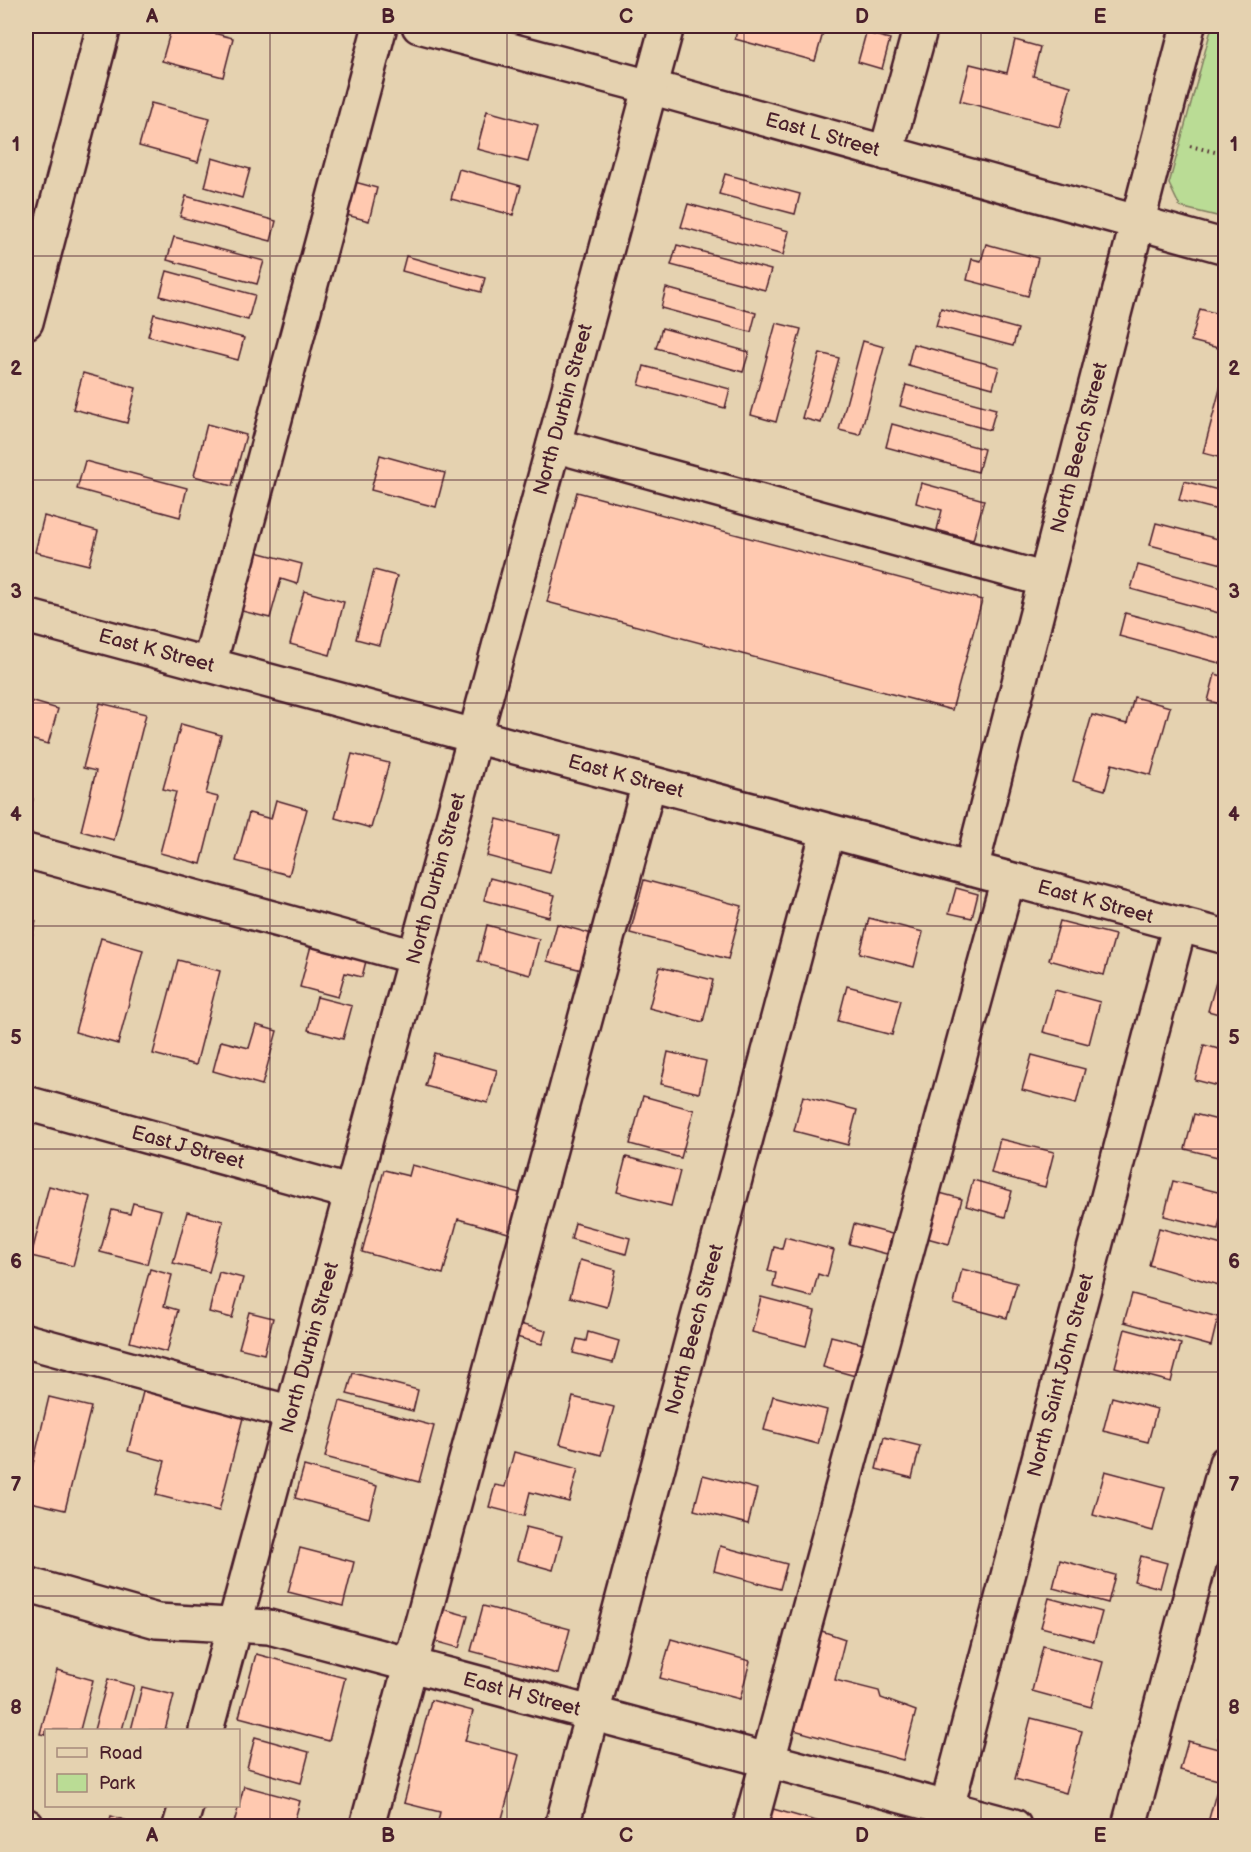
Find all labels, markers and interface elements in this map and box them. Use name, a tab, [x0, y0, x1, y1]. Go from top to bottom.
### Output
text: A	[145, 5, 159, 29]
text: B	[381, 5, 395, 29]
text: C	[619, 5, 633, 29]
text: D	[855, 5, 869, 29]
text: E	[1094, 5, 1107, 29]
street label: East L Street	[763, 108, 882, 162]
text: 1	[12, 133, 20, 157]
text: 1	[1230, 133, 1238, 157]
street label: North Durbin Street	[529, 321, 598, 498]
text: 2	[10, 357, 22, 381]
text: 2	[1228, 357, 1240, 381]
street label: North Beech Street	[1046, 360, 1113, 536]
text: 3	[10, 580, 22, 604]
text: 3	[1228, 580, 1240, 604]
street label: East K Street	[96, 624, 217, 678]
street label: East K Street	[565, 750, 686, 803]
street label: North Durbin Street	[402, 790, 471, 967]
text: 4	[10, 803, 22, 827]
text: 4	[1228, 803, 1240, 827]
street label: East K Street	[1035, 875, 1156, 929]
text: 5	[10, 1026, 22, 1050]
text: 5	[1228, 1026, 1240, 1050]
street label: East J Street	[129, 1121, 247, 1175]
street label: North Beech Street	[660, 1242, 729, 1417]
text: 6	[10, 1250, 22, 1274]
text: 6	[1228, 1250, 1240, 1274]
street label: North Durbin Street	[275, 1259, 344, 1436]
street label: North Saint John Street	[1023, 1271, 1099, 1480]
text: 7	[10, 1473, 22, 1497]
text: 7	[1228, 1473, 1240, 1497]
street label: East H Street	[461, 1667, 583, 1722]
text: 8	[10, 1696, 22, 1720]
text: 8	[1228, 1696, 1240, 1720]
legend	[45, 1729, 240, 1807]
text: Road	[99, 1743, 143, 1764]
text: Park	[99, 1773, 135, 1794]
text: A	[145, 1824, 159, 1848]
text: B	[381, 1824, 395, 1848]
text: C	[619, 1824, 633, 1848]
text: D	[855, 1824, 869, 1848]
text: E	[1094, 1824, 1107, 1848]

